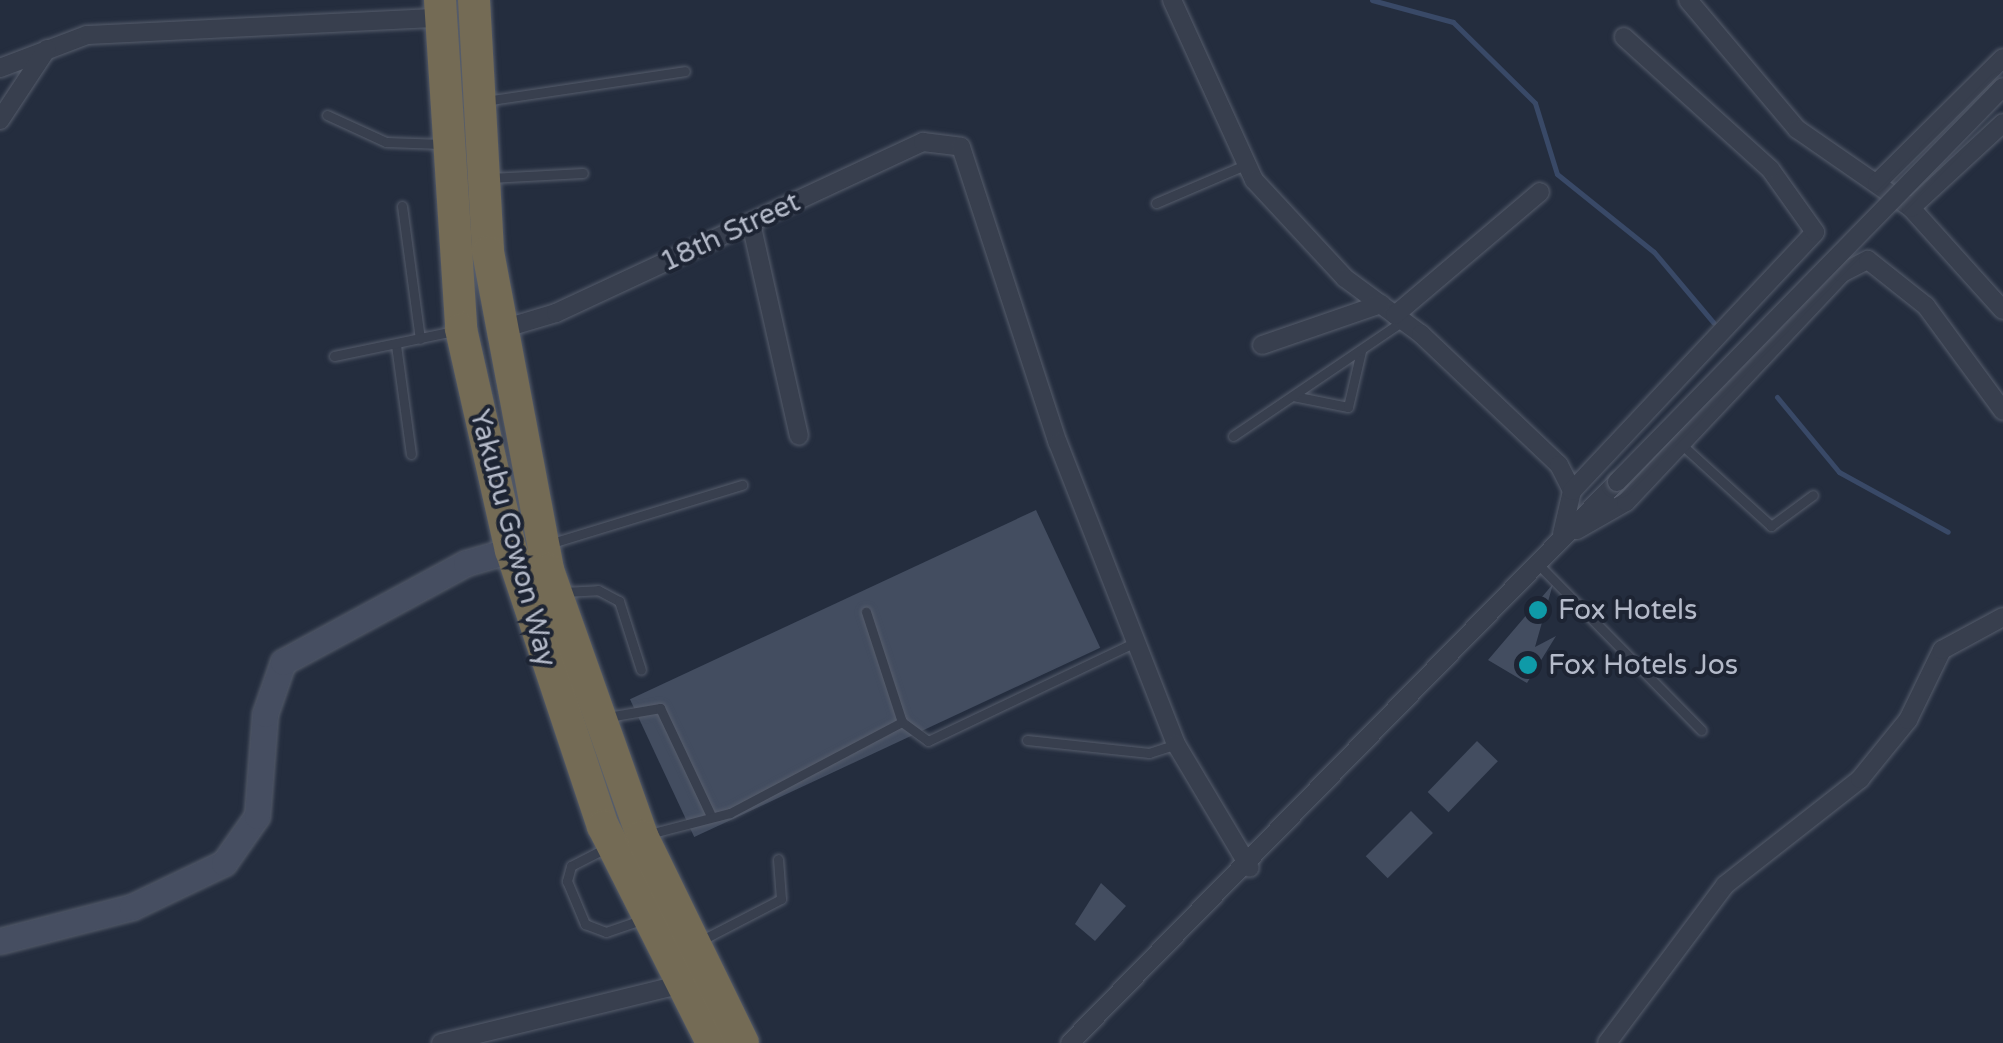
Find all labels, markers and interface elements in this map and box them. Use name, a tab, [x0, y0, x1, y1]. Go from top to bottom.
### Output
street label: 18th Street	[655, 185, 805, 279]
street label: Yakubu Gowon Way	[463, 406, 563, 670]
place label: Fox Hotels	[1558, 593, 1697, 627]
marker: Fox Hotels	[1527, 599, 1549, 621]
place label: Fox Hotels Jos	[1548, 648, 1738, 682]
marker: Fox Hotels Jos	[1517, 654, 1539, 676]

